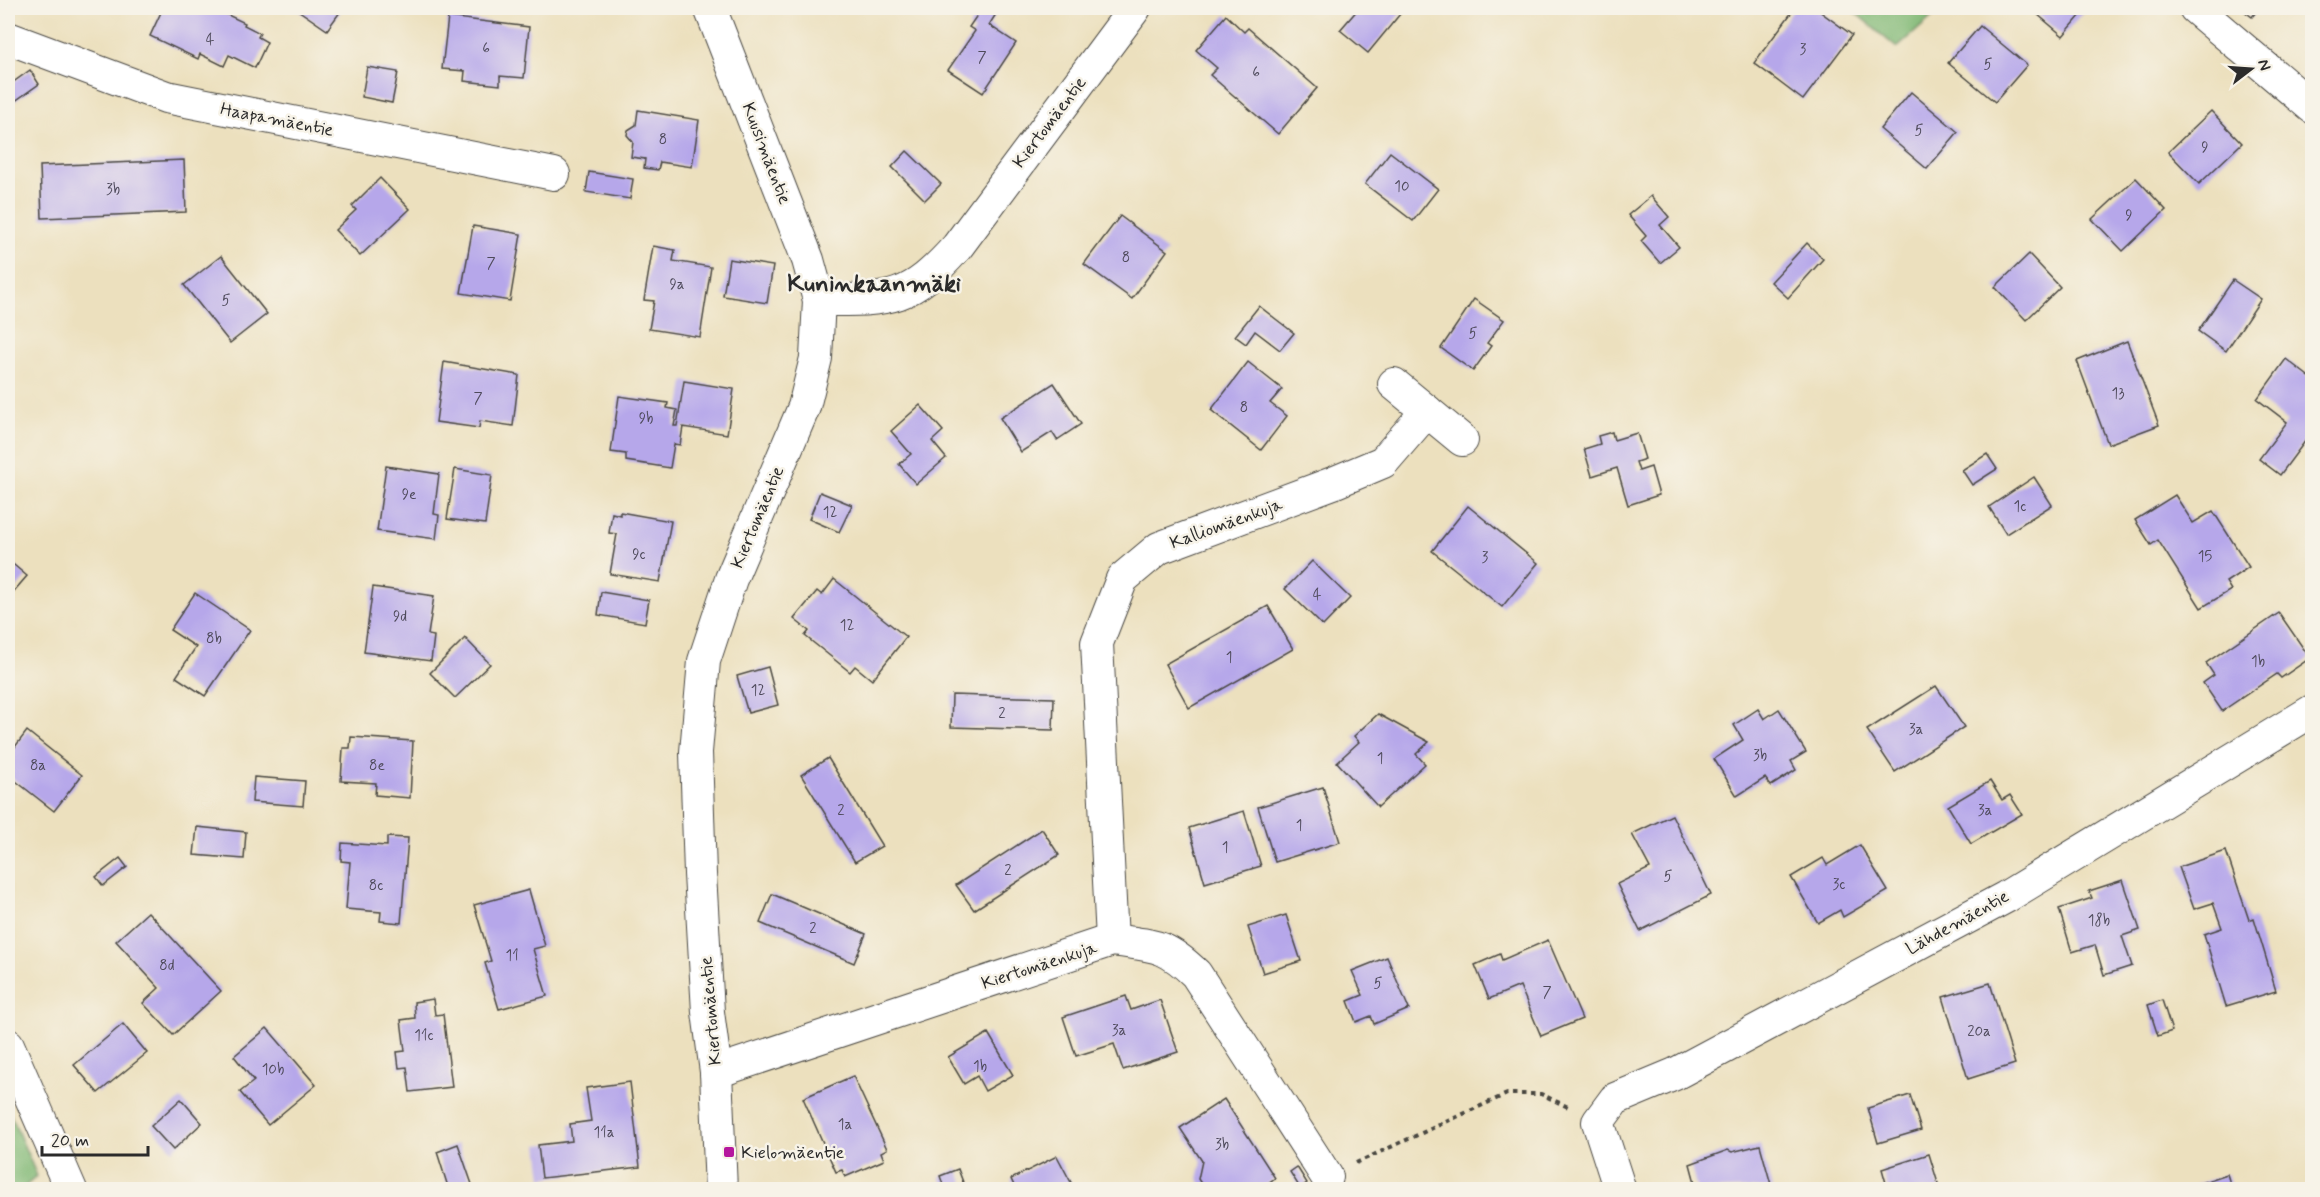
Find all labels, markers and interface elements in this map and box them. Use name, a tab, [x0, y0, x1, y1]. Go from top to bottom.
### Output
house number: 4	[206, 30, 215, 50]
house number: 6	[482, 39, 490, 59]
north arrow	[2221, 39, 2281, 99]
house number: 3	[1800, 40, 1807, 60]
house number: 7	[977, 48, 987, 68]
house number: 5	[1983, 55, 1993, 75]
text: N	[2252, 57, 2276, 73]
house number: 6	[1252, 63, 1260, 83]
street label: Kiertomäentie	[1007, 72, 1092, 173]
street label: Haapamäentie	[218, 97, 336, 143]
street label: Kuusimäentie	[736, 99, 797, 208]
house number: 5	[1914, 121, 1924, 141]
house number: 8	[659, 130, 667, 150]
house number: 9	[2201, 138, 2209, 158]
house number: 10	[1394, 177, 1410, 197]
house number: 3b	[106, 180, 120, 200]
house number: 9	[2125, 206, 2133, 226]
house number: 8	[1122, 248, 1130, 268]
house number: 7	[486, 254, 496, 274]
district label: Kuninkaanmäki	[787, 269, 961, 300]
house number: 9a	[669, 275, 685, 295]
house number: 5	[221, 291, 231, 311]
house number: 5	[1468, 324, 1478, 344]
house number: 13	[2111, 384, 2125, 404]
house number: 7	[473, 389, 483, 409]
house number: 8	[1240, 398, 1248, 418]
house number: 9b	[639, 409, 653, 429]
street label: Kiertomäentie	[726, 462, 790, 572]
house number: 9e	[402, 485, 416, 505]
street label: Kalliomäenkuja	[1167, 492, 1286, 555]
house number: 1c	[2014, 497, 2026, 517]
house number: 12	[823, 503, 837, 523]
house number: 9c	[632, 545, 646, 565]
house number: 15	[2198, 547, 2212, 567]
house number: 3	[1482, 548, 1489, 568]
house number: 4	[1313, 585, 1322, 605]
house number: 9d	[393, 607, 407, 627]
house number: 12	[840, 616, 854, 636]
house number: 8b	[206, 629, 222, 649]
house number: 1	[1226, 648, 1232, 668]
house number: 1b	[2251, 652, 2265, 672]
house number: 12	[751, 681, 765, 701]
house number: 2	[998, 704, 1006, 724]
house number: 3a	[1909, 720, 1924, 740]
house number: 3b	[1753, 746, 1767, 766]
house number: 1	[1377, 749, 1383, 769]
house number: 8a	[30, 756, 46, 776]
house number: 8e	[369, 756, 385, 776]
house number: 2	[837, 801, 845, 821]
house number: 3a	[1978, 801, 1993, 821]
house number: 1	[1296, 816, 1302, 836]
house number: 1	[1222, 838, 1228, 858]
house number: 2	[1004, 861, 1012, 881]
house number: 5	[1663, 867, 1673, 887]
house number: 3c	[1833, 875, 1845, 895]
house number: 8c	[369, 876, 383, 896]
street label: Lähdemäentie	[1902, 885, 2013, 961]
house number: 18b	[2088, 911, 2110, 931]
house number: 2	[809, 919, 817, 939]
street label: Kiertomäenkuja	[978, 936, 1100, 996]
house number: 11	[505, 946, 519, 966]
house number: 8d	[159, 956, 175, 976]
street label: Kiertomäentie	[694, 956, 728, 1066]
house number: 5	[1373, 974, 1383, 994]
house number: 7	[1542, 983, 1552, 1003]
house number: 3a	[1112, 1021, 1127, 1041]
house number: 20a	[1967, 1022, 1991, 1042]
house number: 11c	[414, 1026, 434, 1046]
house number: 1b	[973, 1057, 987, 1077]
house number: 10b	[262, 1060, 284, 1080]
house number: 1a	[838, 1115, 852, 1135]
scale bar	[42, 1119, 148, 1157]
house number: 11a	[594, 1123, 615, 1143]
text: 20 m	[51, 1129, 89, 1153]
house number: 3b	[1215, 1135, 1229, 1155]
place label: Kielomäentie	[741, 1141, 845, 1165]
marker: Kielomäentie	[722, 1145, 736, 1159]

